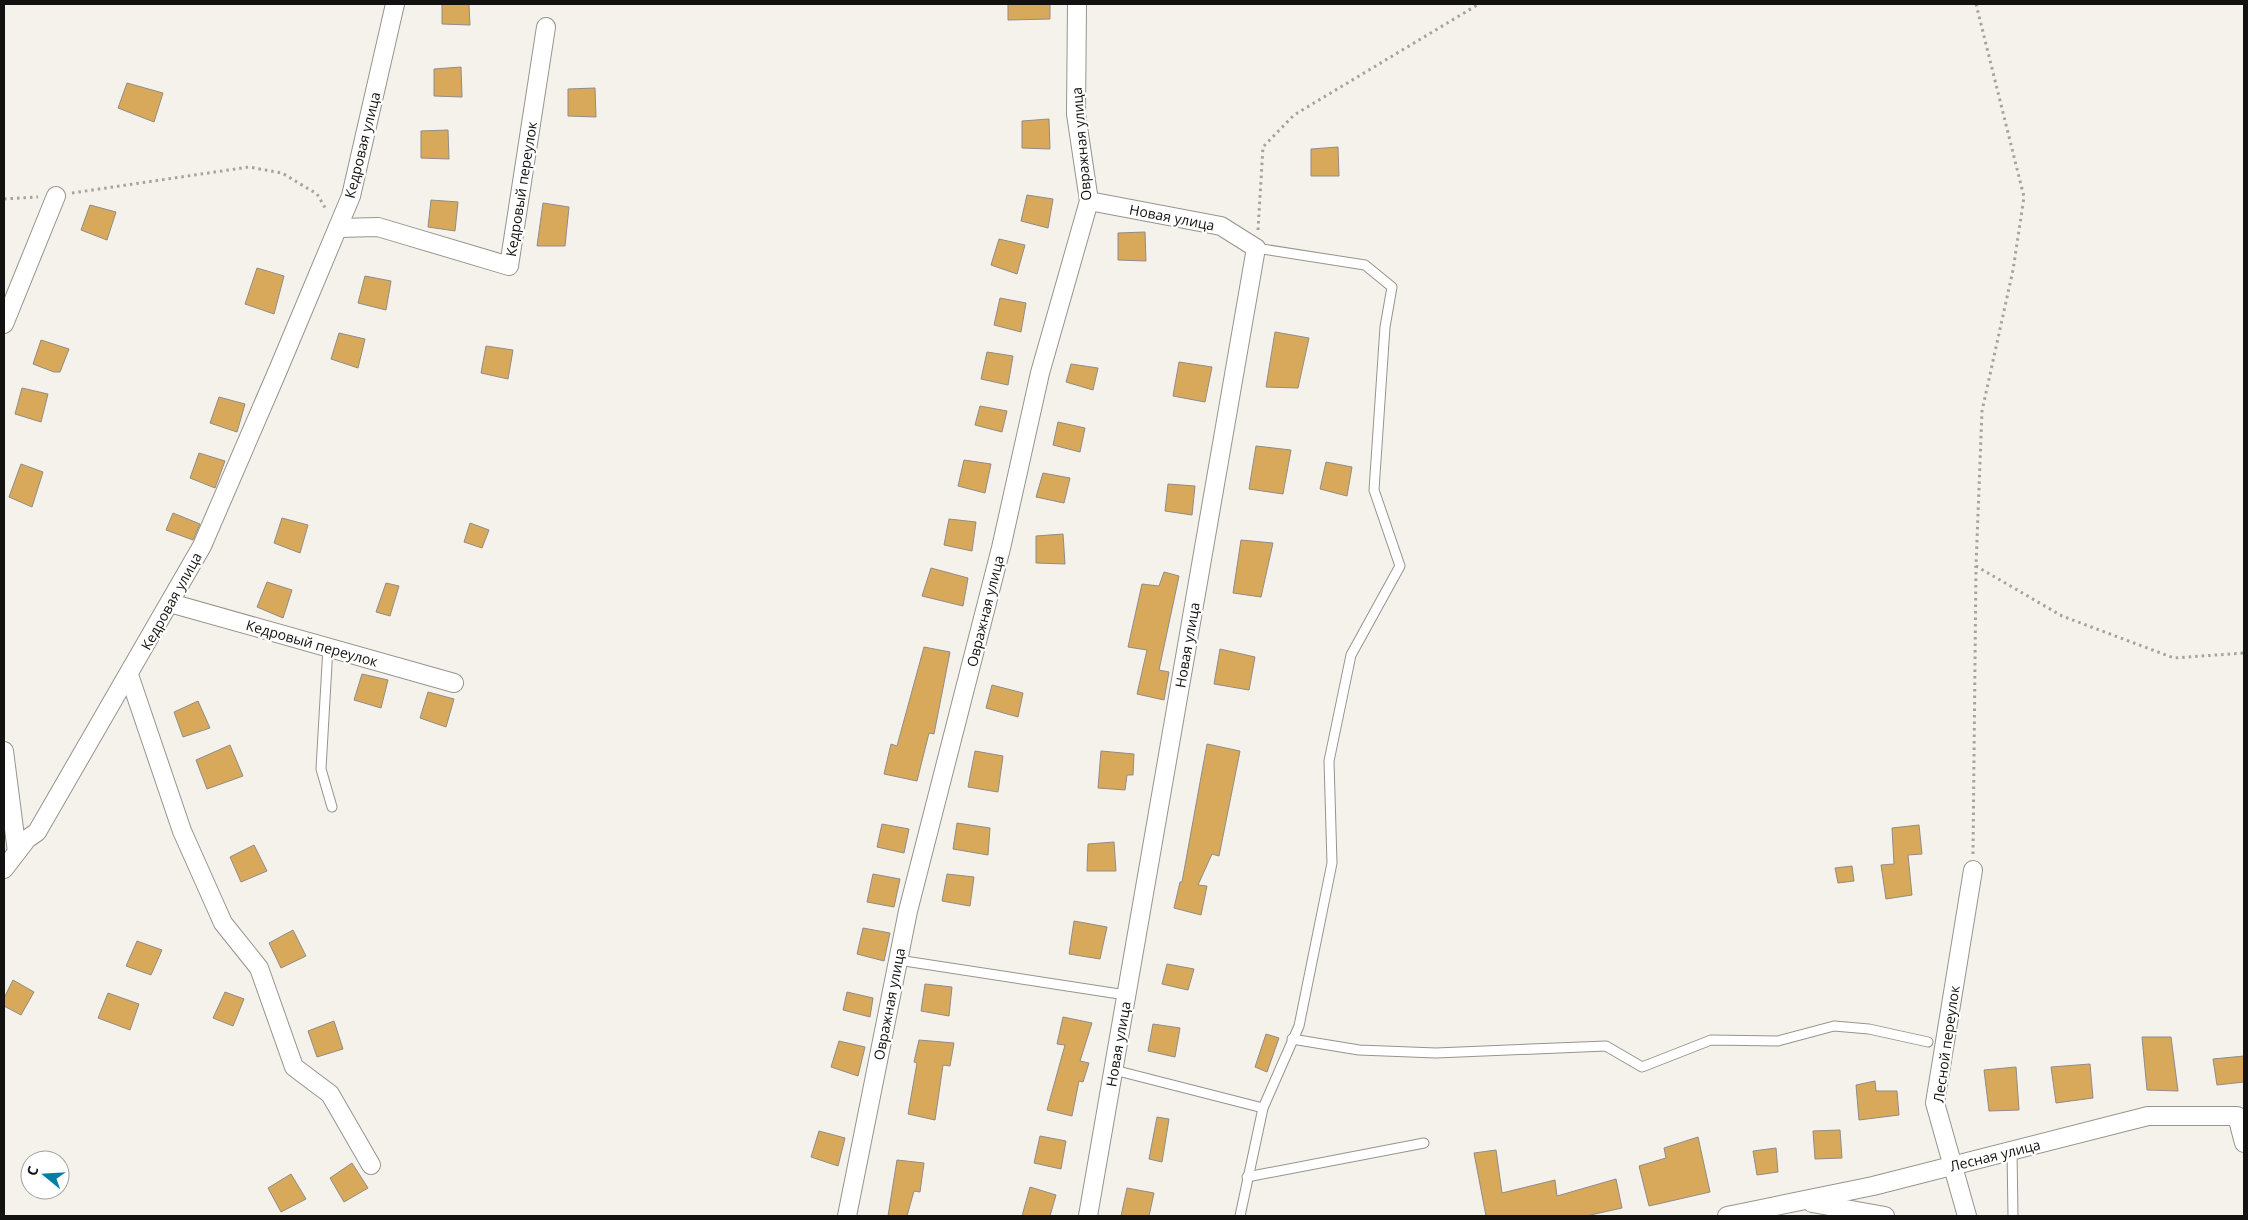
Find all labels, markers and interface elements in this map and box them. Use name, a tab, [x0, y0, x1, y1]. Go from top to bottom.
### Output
street label: Овражная улица	[1067, 86, 1095, 202]
street label: Кедровая улица	[340, 90, 384, 200]
street label: Кедровый переулок	[501, 119, 541, 258]
street label: Новая улица	[1128, 199, 1216, 235]
street label: Кедровая улица	[136, 549, 206, 653]
street label: Овражная улица	[962, 553, 1008, 669]
street label: Новая улица	[1170, 601, 1204, 689]
street label: Кедровый переулок	[244, 615, 381, 671]
street label: Овражная улица	[869, 946, 909, 1062]
street label: Лесной переулок	[1928, 984, 1964, 1104]
street label: Новая улица	[1101, 1000, 1135, 1088]
street label: Лесная улица	[1948, 1135, 2042, 1175]
north arrow	[20, 1150, 70, 1200]
text: С	[22, 1164, 43, 1178]

